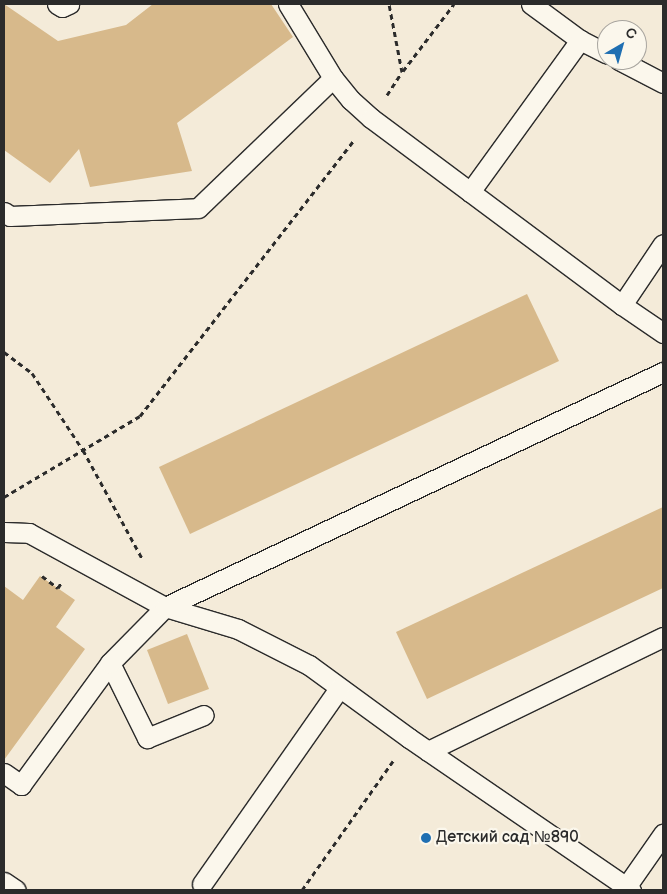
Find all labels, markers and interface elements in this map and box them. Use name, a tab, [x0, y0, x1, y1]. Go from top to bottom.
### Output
north arrow	[597, 20, 647, 70]
text: С	[622, 24, 640, 43]
place label: Детский сад №890	[436, 828, 579, 848]
marker: Детский сад №890	[420, 832, 432, 844]

